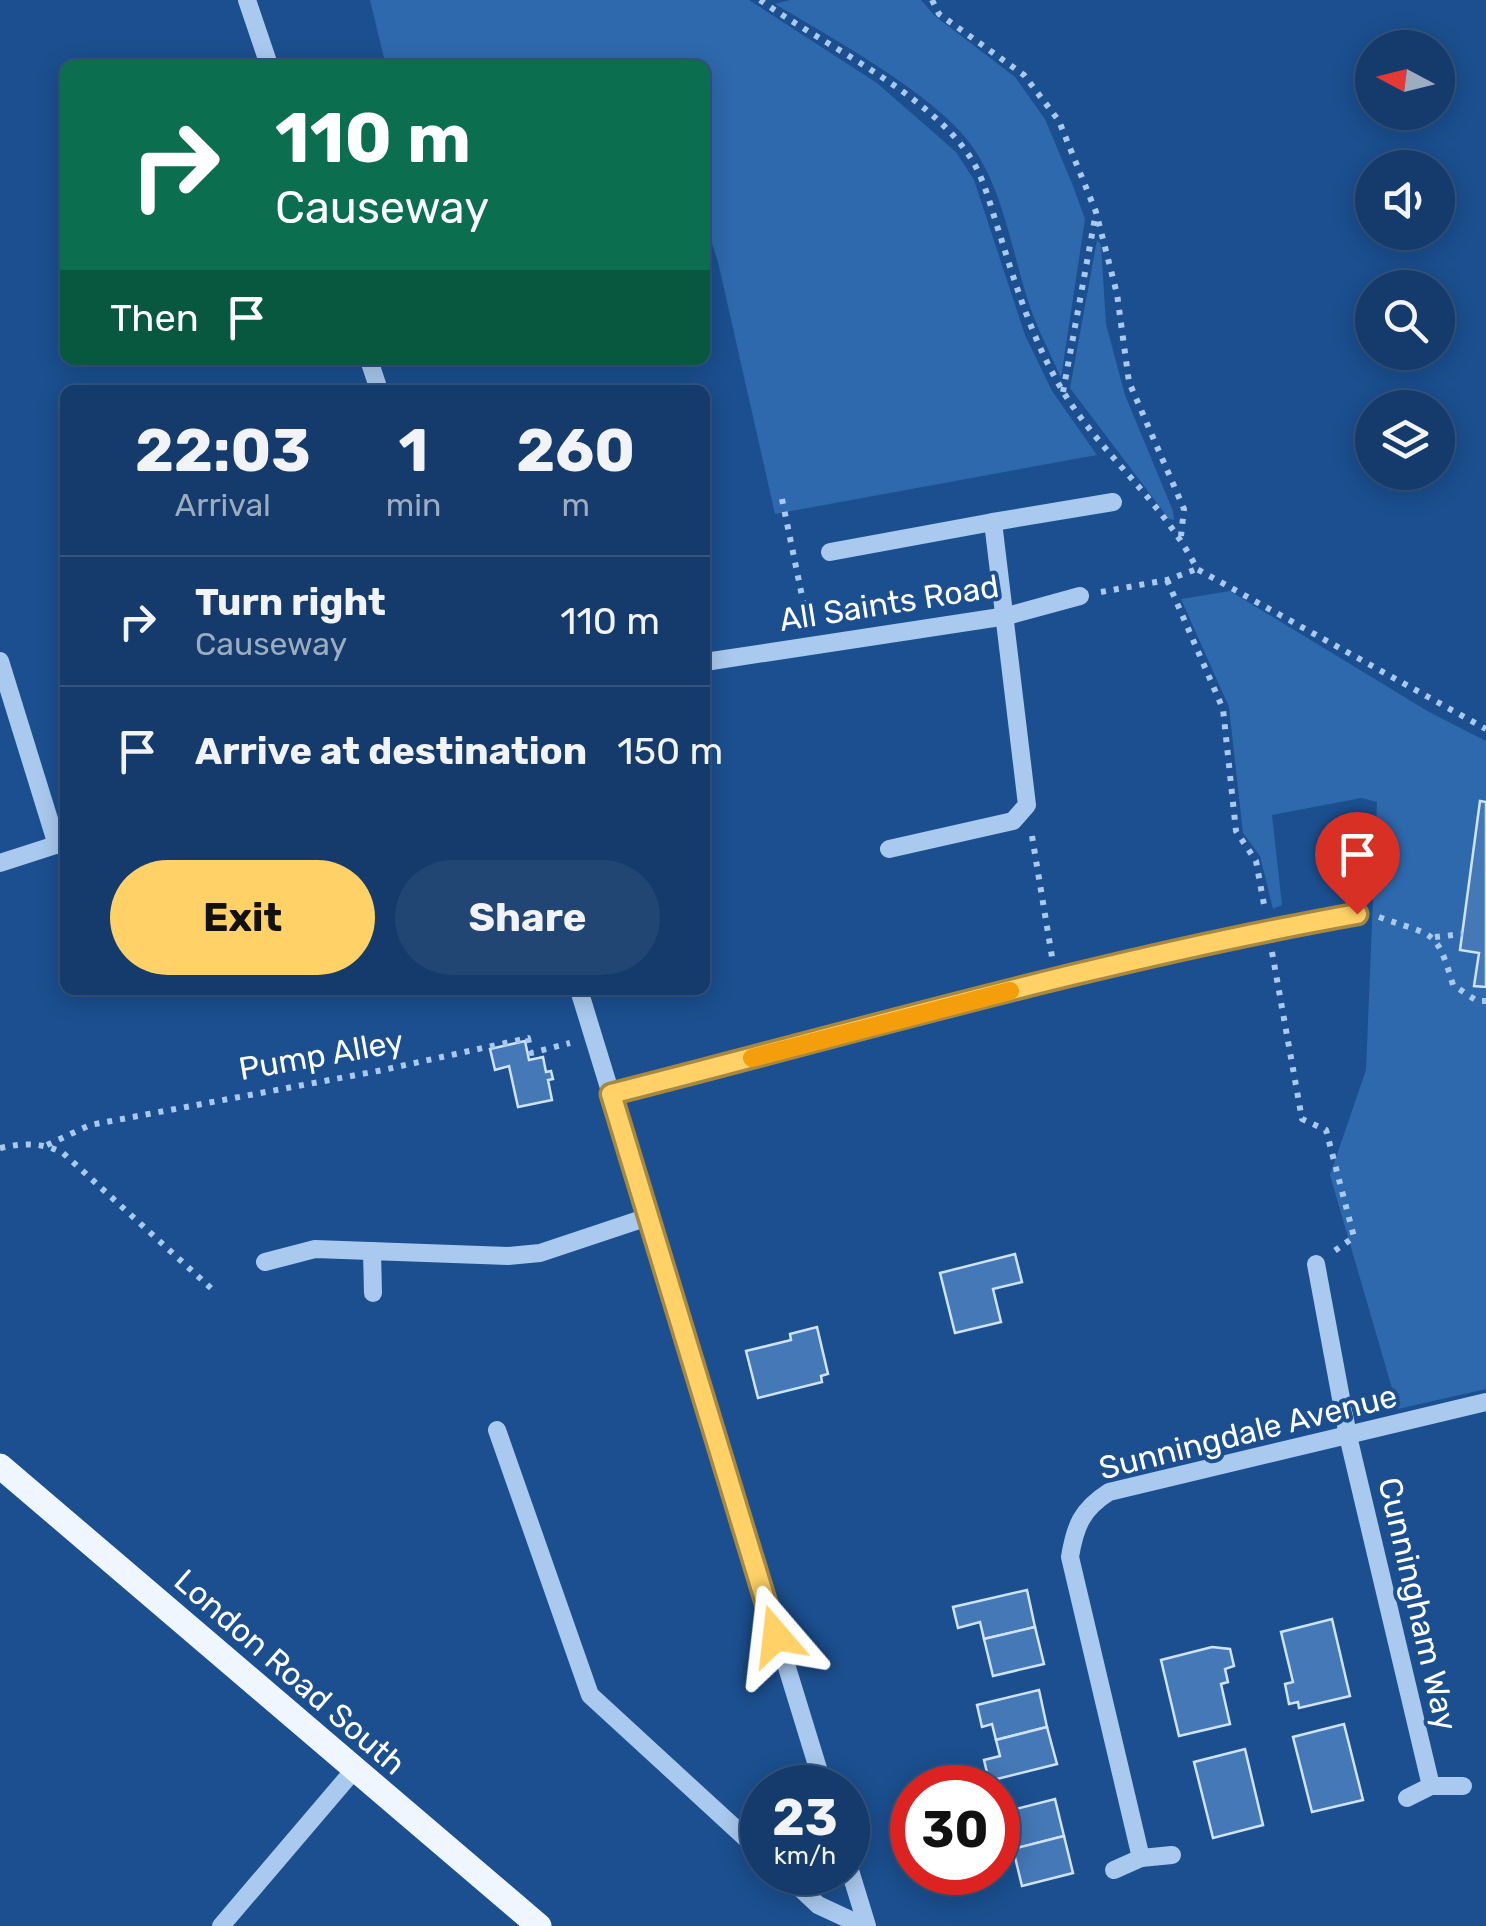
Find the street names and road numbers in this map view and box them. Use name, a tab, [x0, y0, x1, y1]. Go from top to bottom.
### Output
street label: All Saints Road	[776, 567, 1002, 639]
street label: Pump Alley	[236, 1022, 406, 1088]
street label: Sunningdale Avenue	[1095, 1377, 1401, 1487]
street label: Cunningham Way	[1370, 1474, 1466, 1734]
street label: London Road South	[167, 1561, 413, 1783]

